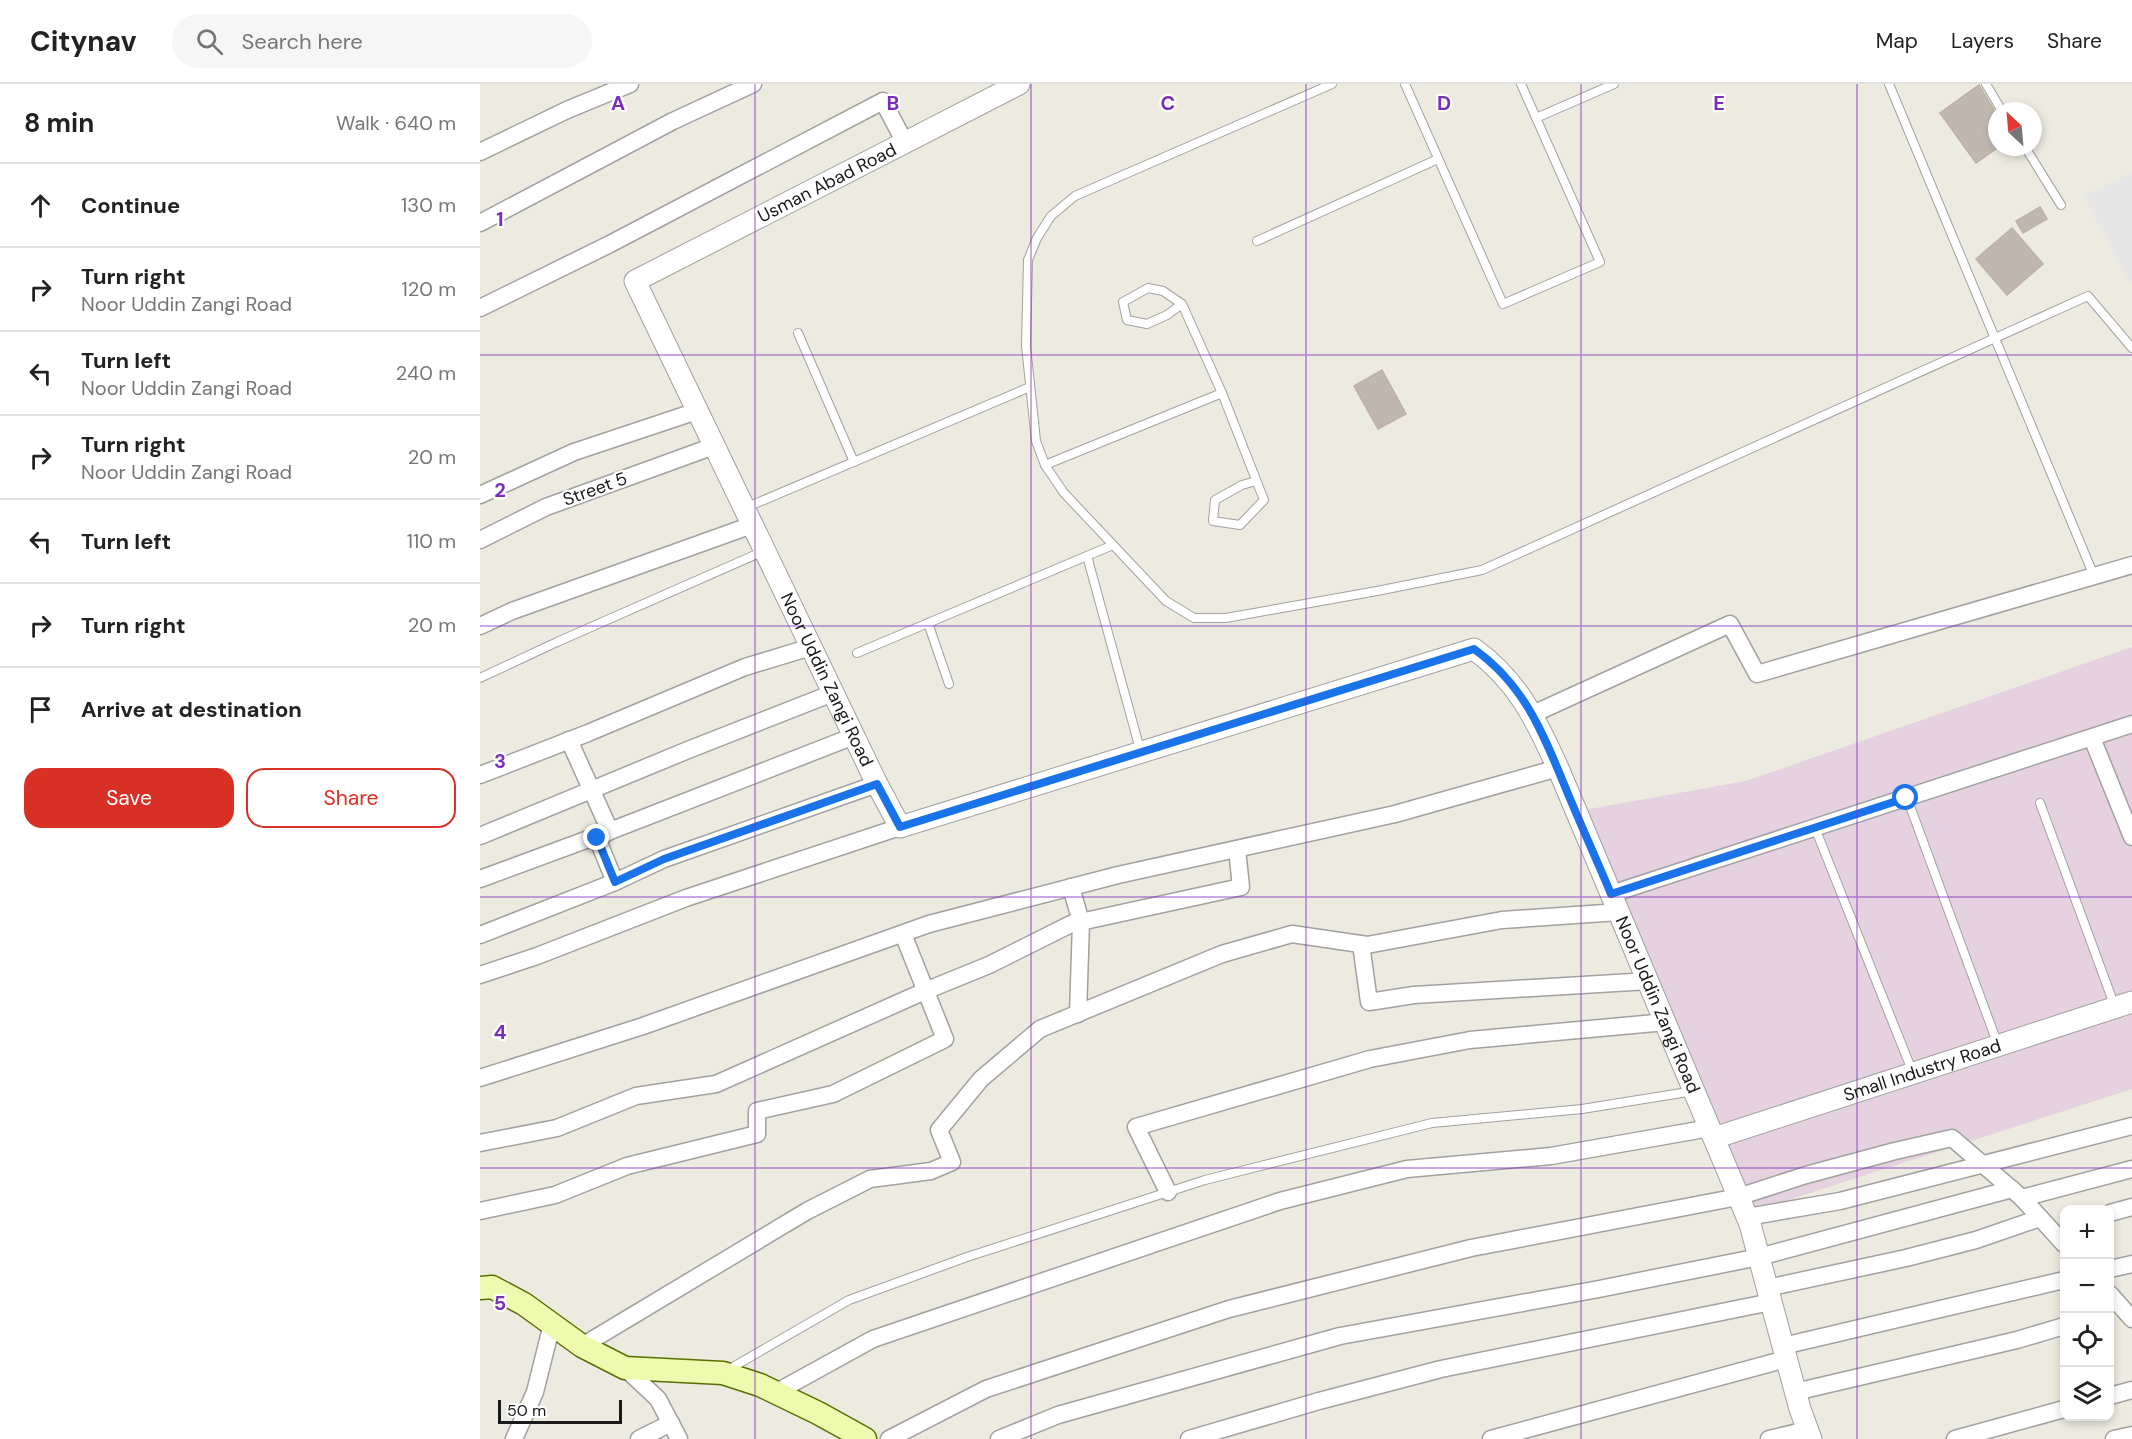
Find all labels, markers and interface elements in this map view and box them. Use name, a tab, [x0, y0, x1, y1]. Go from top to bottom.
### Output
search box	[172, 14, 592, 68]
text: Citynav	[30, 23, 136, 60]
icon: search	[193, 25, 226, 58]
text: Search here	[241, 27, 363, 56]
text: Map	[1876, 27, 1918, 55]
text: Layers	[1951, 27, 2014, 55]
text: Share	[2047, 27, 2102, 55]
text: A	[611, 90, 625, 116]
text: B	[887, 90, 899, 116]
text: C	[1161, 90, 1175, 116]
text: D	[1437, 90, 1451, 116]
text: E	[1713, 90, 1725, 116]
north arrow	[1988, 102, 2042, 156]
text: 8 min	[24, 106, 94, 140]
text: Walk · 640 m	[336, 110, 456, 136]
street label: Usman Abad Road	[753, 138, 901, 228]
icon: ahead	[24, 189, 57, 222]
text: Continue	[81, 191, 180, 220]
text: 130 m	[401, 192, 456, 218]
text: 1	[496, 206, 504, 232]
text: Turn right	[81, 262, 186, 291]
icon: right	[24, 273, 57, 306]
text: 120 m	[402, 276, 456, 302]
text: Noor Uddin Zangi Road	[81, 291, 292, 317]
text: Turn left	[81, 346, 171, 375]
icon: left	[24, 357, 57, 390]
text: 240 m	[396, 360, 456, 386]
text: Noor Uddin Zangi Road	[81, 375, 292, 401]
text: Turn right	[81, 430, 186, 459]
icon: right	[24, 441, 57, 474]
text: 20 m	[408, 444, 456, 470]
text: Noor Uddin Zangi Road	[81, 459, 292, 485]
street label: Street 5	[560, 466, 630, 512]
text: 2	[494, 477, 506, 503]
icon: left	[24, 525, 57, 558]
text: Turn left	[81, 527, 171, 556]
text: 110 m	[407, 528, 456, 554]
street label: Noor Uddin Zangi Road	[775, 589, 879, 771]
icon: right	[24, 609, 57, 642]
text: Turn right	[81, 611, 186, 640]
text: 20 m	[408, 612, 456, 638]
icon: arrive	[24, 693, 57, 726]
text: Arrive at destination	[81, 695, 302, 724]
text: 3	[494, 748, 506, 774]
button: Save	[24, 768, 234, 828]
button: Share	[246, 768, 456, 828]
route start	[1892, 784, 1918, 810]
route end	[583, 824, 609, 850]
street label: Noor Uddin Zangi Road	[1610, 913, 1706, 1097]
text: 4	[494, 1019, 507, 1045]
street label: Small Industry Road	[1840, 1033, 2004, 1107]
map controls	[2060, 1205, 2114, 1421]
button: +	[2060, 1205, 2114, 1259]
button: −	[2060, 1259, 2114, 1313]
text: 5	[494, 1290, 506, 1316]
button: locate	[2060, 1313, 2114, 1367]
button: layers	[2060, 1367, 2114, 1421]
scale bar	[498, 1397, 622, 1424]
text: 50 m	[507, 1400, 546, 1421]

